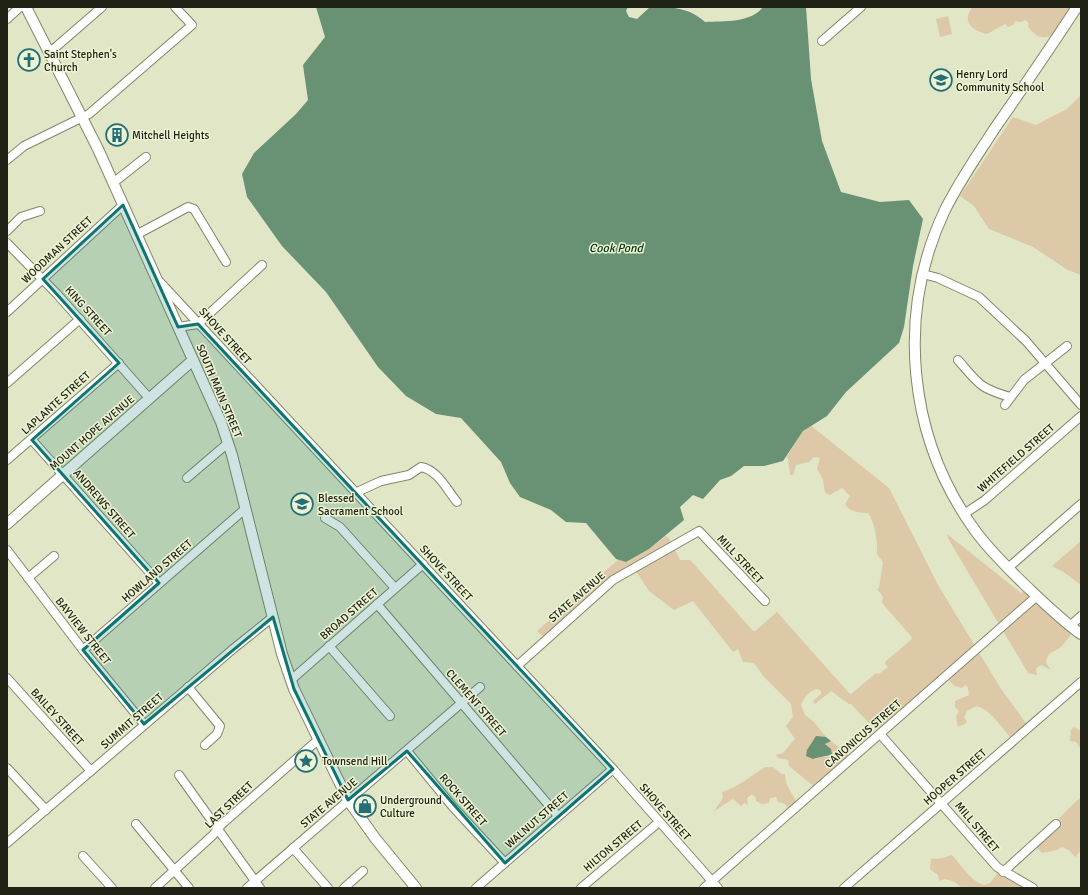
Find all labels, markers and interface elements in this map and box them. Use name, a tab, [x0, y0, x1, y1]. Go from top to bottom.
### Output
church icon: Saint Stephen's Church	[16, 47, 42, 73]
place label: Saint Stephen's Church	[44, 48, 117, 74]
school or university icon: Henry Lord Community School	[928, 67, 954, 93]
place label: Henry Lord Community School	[956, 68, 1044, 94]
building icon: Mitchell Heights	[104, 122, 130, 148]
place label: Mitchell Heights	[132, 129, 210, 142]
street label: WOODMAN STREET	[19, 213, 96, 286]
water label: Cook Pond	[589, 241, 645, 256]
street label: KING STREET	[62, 283, 114, 339]
street label: SHOVE STREET	[196, 305, 254, 367]
street label: SOUTH MAIN STREET	[193, 342, 245, 440]
street label: LAPLANTE STREET	[19, 368, 94, 437]
street label: MOUNT HOPE AVENUE	[47, 393, 137, 473]
street label: WHITEFIELD STREET	[975, 421, 1058, 495]
street label: ANDREWS STREET	[70, 467, 138, 542]
school or university icon: Blessed Sacrament School	[289, 491, 315, 517]
place label: Blessed Sacrament School	[318, 492, 403, 518]
street label: MILL STREET	[714, 532, 766, 586]
street label: HOWLAND STREET	[119, 536, 195, 605]
street label: SHOVE STREET	[417, 542, 475, 604]
street label: STATE AVENUE	[546, 569, 608, 625]
street label: BROAD STREET	[318, 585, 381, 643]
street label: BAYVIEW STREET	[53, 595, 114, 668]
street label: CLEMENT STREET	[443, 667, 509, 740]
street label: BAILEY STREET	[28, 686, 86, 749]
street label: SUMMIT STREET	[98, 690, 166, 751]
street label: CANONICUS STREET	[822, 697, 904, 771]
street label: HOOPER STREET	[921, 746, 990, 808]
place icon: Townsend Hill	[293, 748, 319, 774]
place label: Townsend Hill	[322, 755, 387, 768]
street label: ROCK STREET	[437, 771, 490, 829]
street label: STATE AVENUE	[298, 775, 360, 831]
street label: LAST STREET	[202, 778, 256, 831]
street label: SHOVE STREET	[637, 781, 694, 844]
street label: WALNUT STREET	[503, 789, 572, 851]
shop icon: Underground Culture	[352, 793, 378, 819]
place label: Underground Culture	[380, 794, 442, 820]
street label: MILL STREET	[952, 799, 1002, 855]
street label: HILTON STREET	[581, 817, 646, 874]

